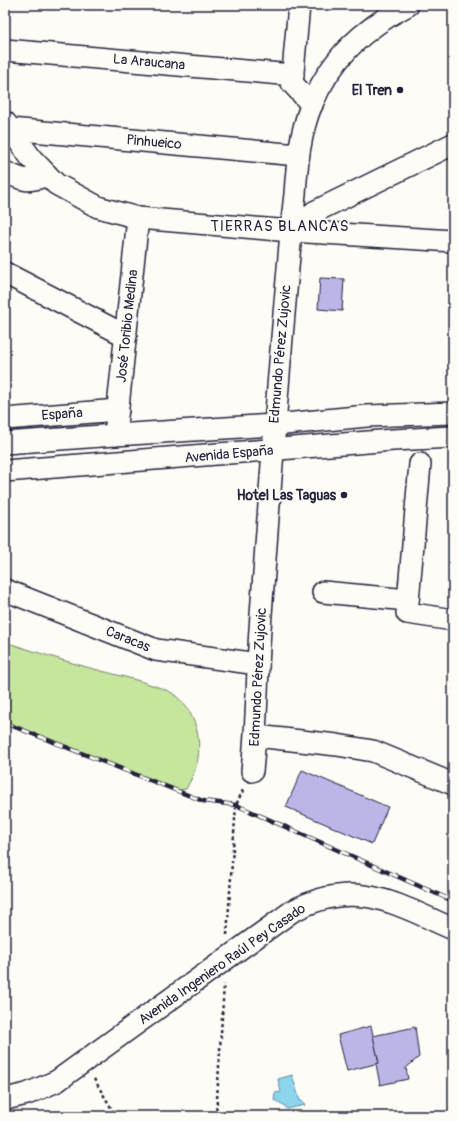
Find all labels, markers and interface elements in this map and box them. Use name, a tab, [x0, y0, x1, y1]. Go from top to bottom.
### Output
street label: La Araucana	[112, 50, 186, 74]
place label: El Tren	[352, 82, 392, 99]
marker: El Tren	[395, 85, 405, 95]
street label: Pinhueico	[126, 131, 183, 153]
district label: TIERRAS BLANCAS	[210, 217, 350, 236]
street label: José Toribio Medina	[113, 269, 141, 383]
street label: Edmundo Pérez Zujovic	[265, 284, 295, 424]
street label: España	[41, 404, 83, 424]
street label: Avenida España	[184, 442, 274, 466]
place label: Hotel Las Taguas	[237, 487, 337, 504]
marker: Hotel Las Taguas	[339, 490, 349, 500]
street label: Edmundo Pérez Zujovic	[246, 607, 270, 747]
street label: Caracas	[103, 622, 153, 656]
street label: Avenida Ingeniero Raúl Pey Casado	[135, 899, 309, 1028]

